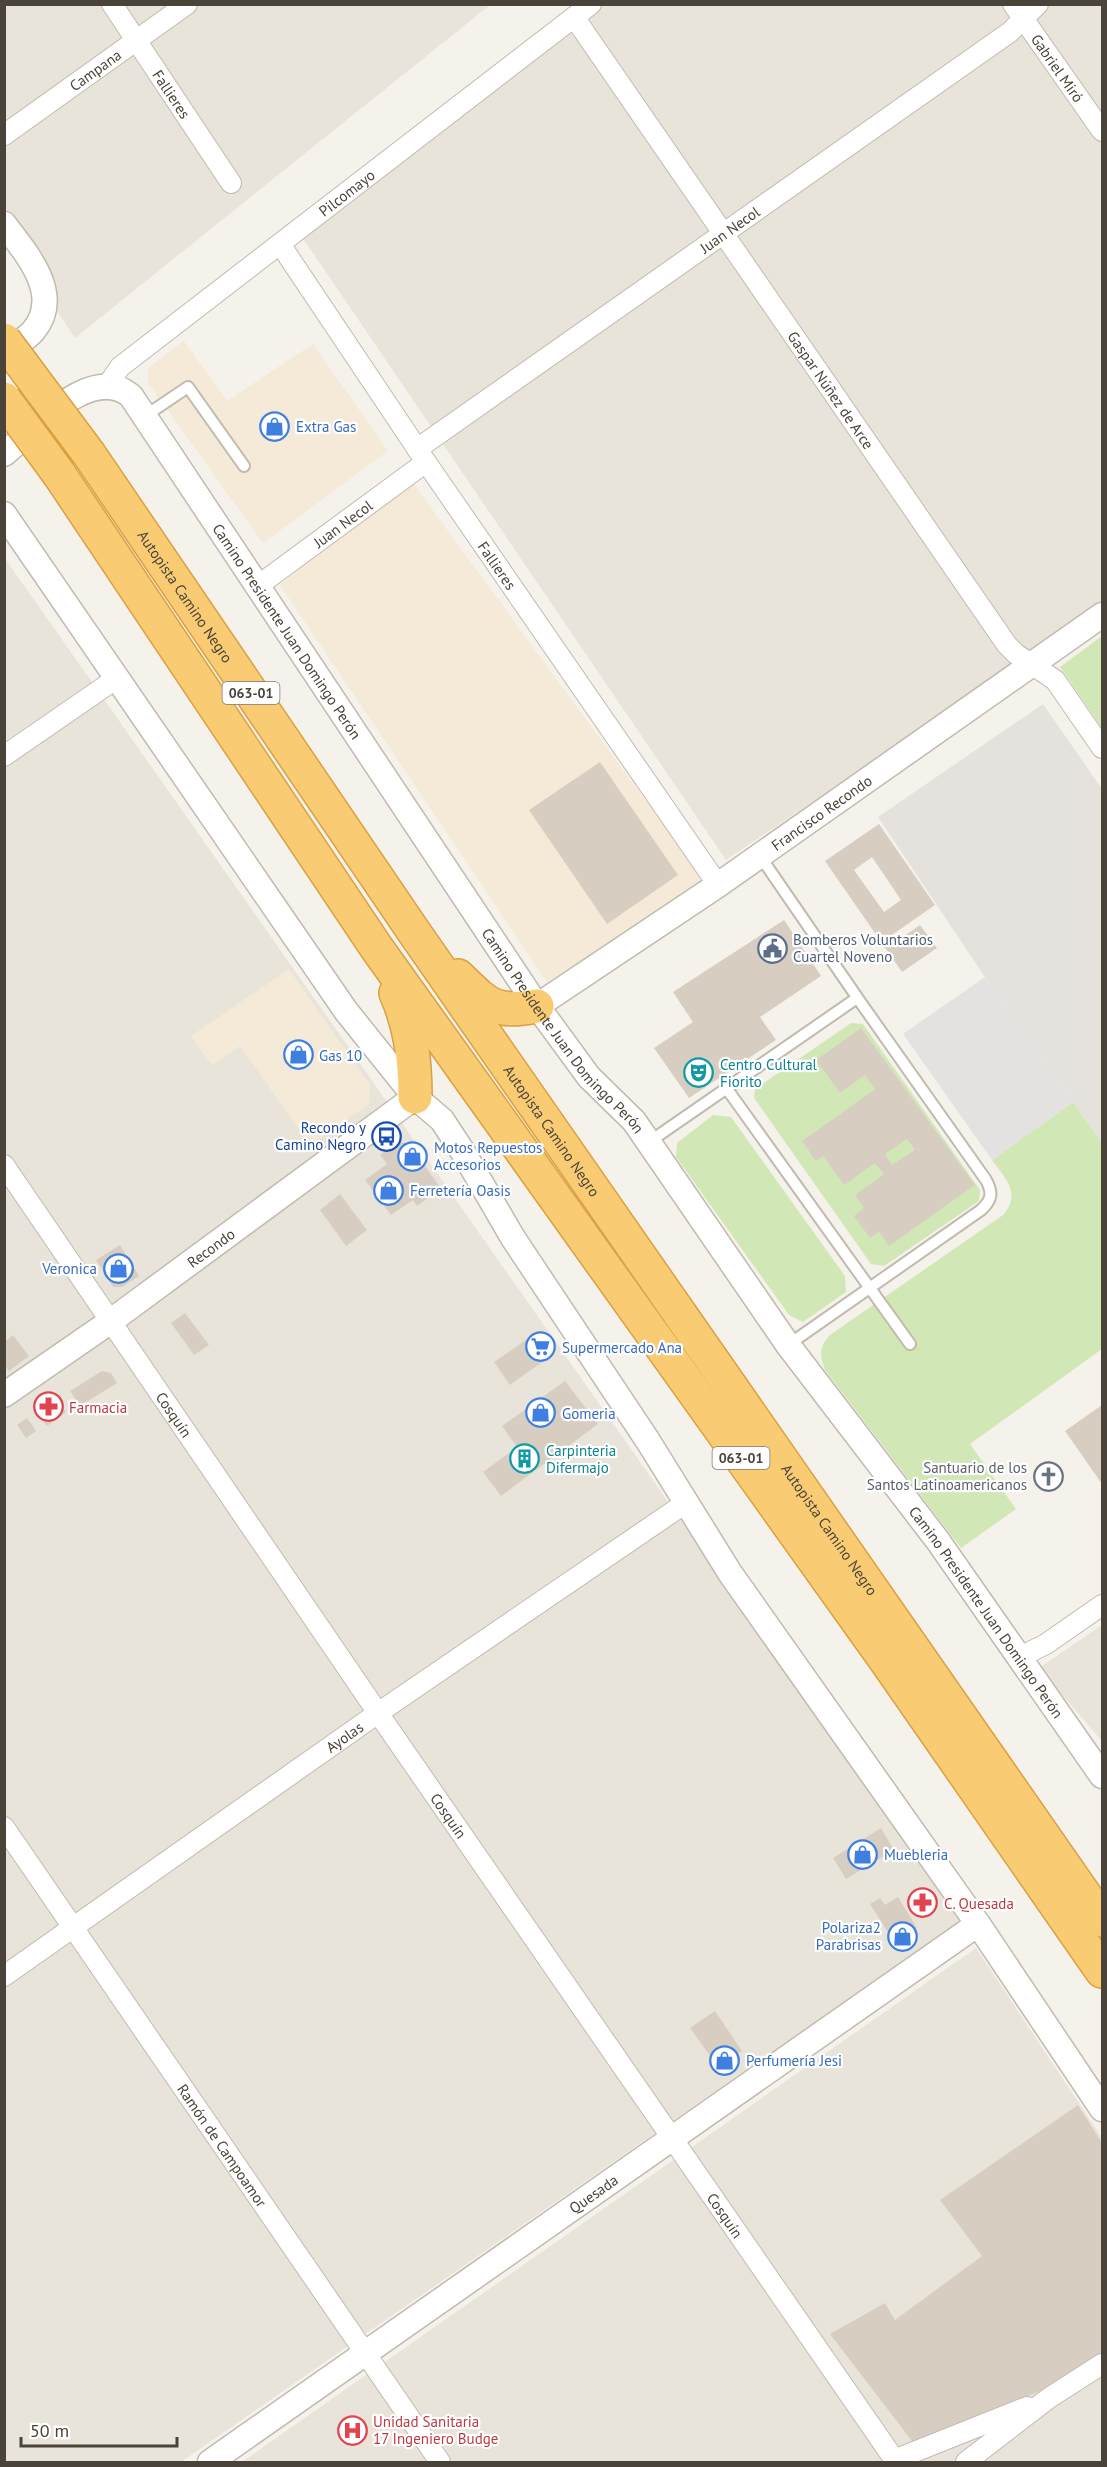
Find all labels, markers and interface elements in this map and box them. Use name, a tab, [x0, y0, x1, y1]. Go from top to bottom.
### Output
street label: Gabriel Miró	[1027, 30, 1088, 106]
street label: Campana	[65, 45, 125, 95]
street label: Fallieres	[149, 66, 195, 122]
street label: Pilcomayo	[315, 165, 378, 220]
street label: Juan Necol	[695, 201, 763, 257]
street label: Gaspar Núñez de Arce	[784, 327, 878, 453]
shop icon: Extra Gas	[259, 410, 291, 442]
place label: Extra Gas	[296, 417, 356, 436]
street label: Juan Necol	[309, 495, 376, 552]
street label: Camino Presidente Juan Domingo Perón	[209, 520, 366, 742]
street label: Autopista Camino Negro	[134, 526, 237, 666]
street label: Fallieres	[474, 537, 521, 593]
road number: 063-01	[222, 682, 280, 704]
street label: Francisco Recondo	[767, 770, 875, 854]
street label: Camino Presidente Juan Domingo Perón	[478, 924, 649, 1136]
place label: Bomberos Voluntarios Cuartel Noveno	[793, 930, 933, 966]
public building icon: Bomberos Voluntarios Cuartel Noveno	[756, 932, 788, 964]
shop icon: Gas 10	[282, 1039, 314, 1071]
place label: Gas 10	[319, 1046, 362, 1065]
place label: Centro Cultural Fiorito	[720, 1055, 818, 1091]
theatre icon: Centro Cultural Fiorito	[683, 1057, 715, 1089]
street label: Autopista Camino Negro	[500, 1061, 605, 1200]
place label: Recondo y Camino Negro	[275, 1118, 366, 1154]
bus stop icon: Recondo y Camino Negro	[371, 1120, 403, 1152]
place label: Motos Repuestos Accesorios	[434, 1138, 542, 1174]
shop icon: Motos Repuestos Accesorios	[397, 1140, 429, 1172]
shop icon: Ferretería Oasis	[373, 1174, 405, 1206]
place label: Ferretería Oasis	[410, 1181, 511, 1200]
street label: Recondo	[183, 1224, 238, 1271]
shop icon: Veronica	[102, 1252, 134, 1284]
place label: Veronica	[41, 1259, 97, 1278]
supermarket icon: Supermercado Ana	[525, 1331, 557, 1363]
place label: Supermercado Ana	[562, 1338, 682, 1357]
street label: Cosquín	[152, 1388, 196, 1441]
pharmacy icon: Farmacia	[32, 1391, 64, 1423]
shop icon: Gomeria	[525, 1397, 557, 1429]
place label: Farmacia	[69, 1398, 127, 1417]
place label: Gomeria	[562, 1404, 616, 1423]
place label: Carpinteria Difermajo	[546, 1441, 616, 1477]
building icon: Carpinteria Difermajo	[509, 1443, 541, 1475]
road number: 063-01	[712, 1447, 770, 1469]
place label: Santuario de los Santos Latinoamericanos	[867, 1458, 1027, 1494]
street label: Autopista Camino Negro	[778, 1460, 882, 1599]
church icon: Santuario de los Santos Latinoamericanos	[1032, 1460, 1064, 1492]
street label: Camino Presidente Juan Domingo Perón	[905, 1502, 1068, 1722]
street label: Ayolas	[322, 1717, 367, 1756]
street label: Cosquín	[427, 1789, 471, 1842]
shop icon: Muebleria	[847, 1838, 879, 1870]
place label: Muebleria	[884, 1845, 948, 1864]
pharmacy icon: C. Quesada	[907, 1887, 939, 1919]
place label: C. Quesada	[944, 1894, 1014, 1913]
place label: Polariza2 Parabrisas	[816, 1918, 881, 1954]
shop icon: Polariza2 Parabrisas	[886, 1920, 918, 1952]
shop icon: Perfumería Jesi	[709, 2044, 741, 2076]
place label: Perfumería Jesi	[746, 2051, 842, 2070]
street label: Ramón de Campoamor	[174, 2080, 271, 2210]
street label: Quesada	[565, 2170, 621, 2217]
street label: Cosquín	[703, 2189, 748, 2241]
scale bar	[21, 2410, 177, 2448]
place label: Unidad Sanitaria 17 Ingeniero Budge	[373, 2412, 498, 2448]
hospital icon: Unidad Sanitaria 17 Ingeniero Budge	[336, 2414, 368, 2446]
text: 50 m	[30, 2419, 69, 2442]

